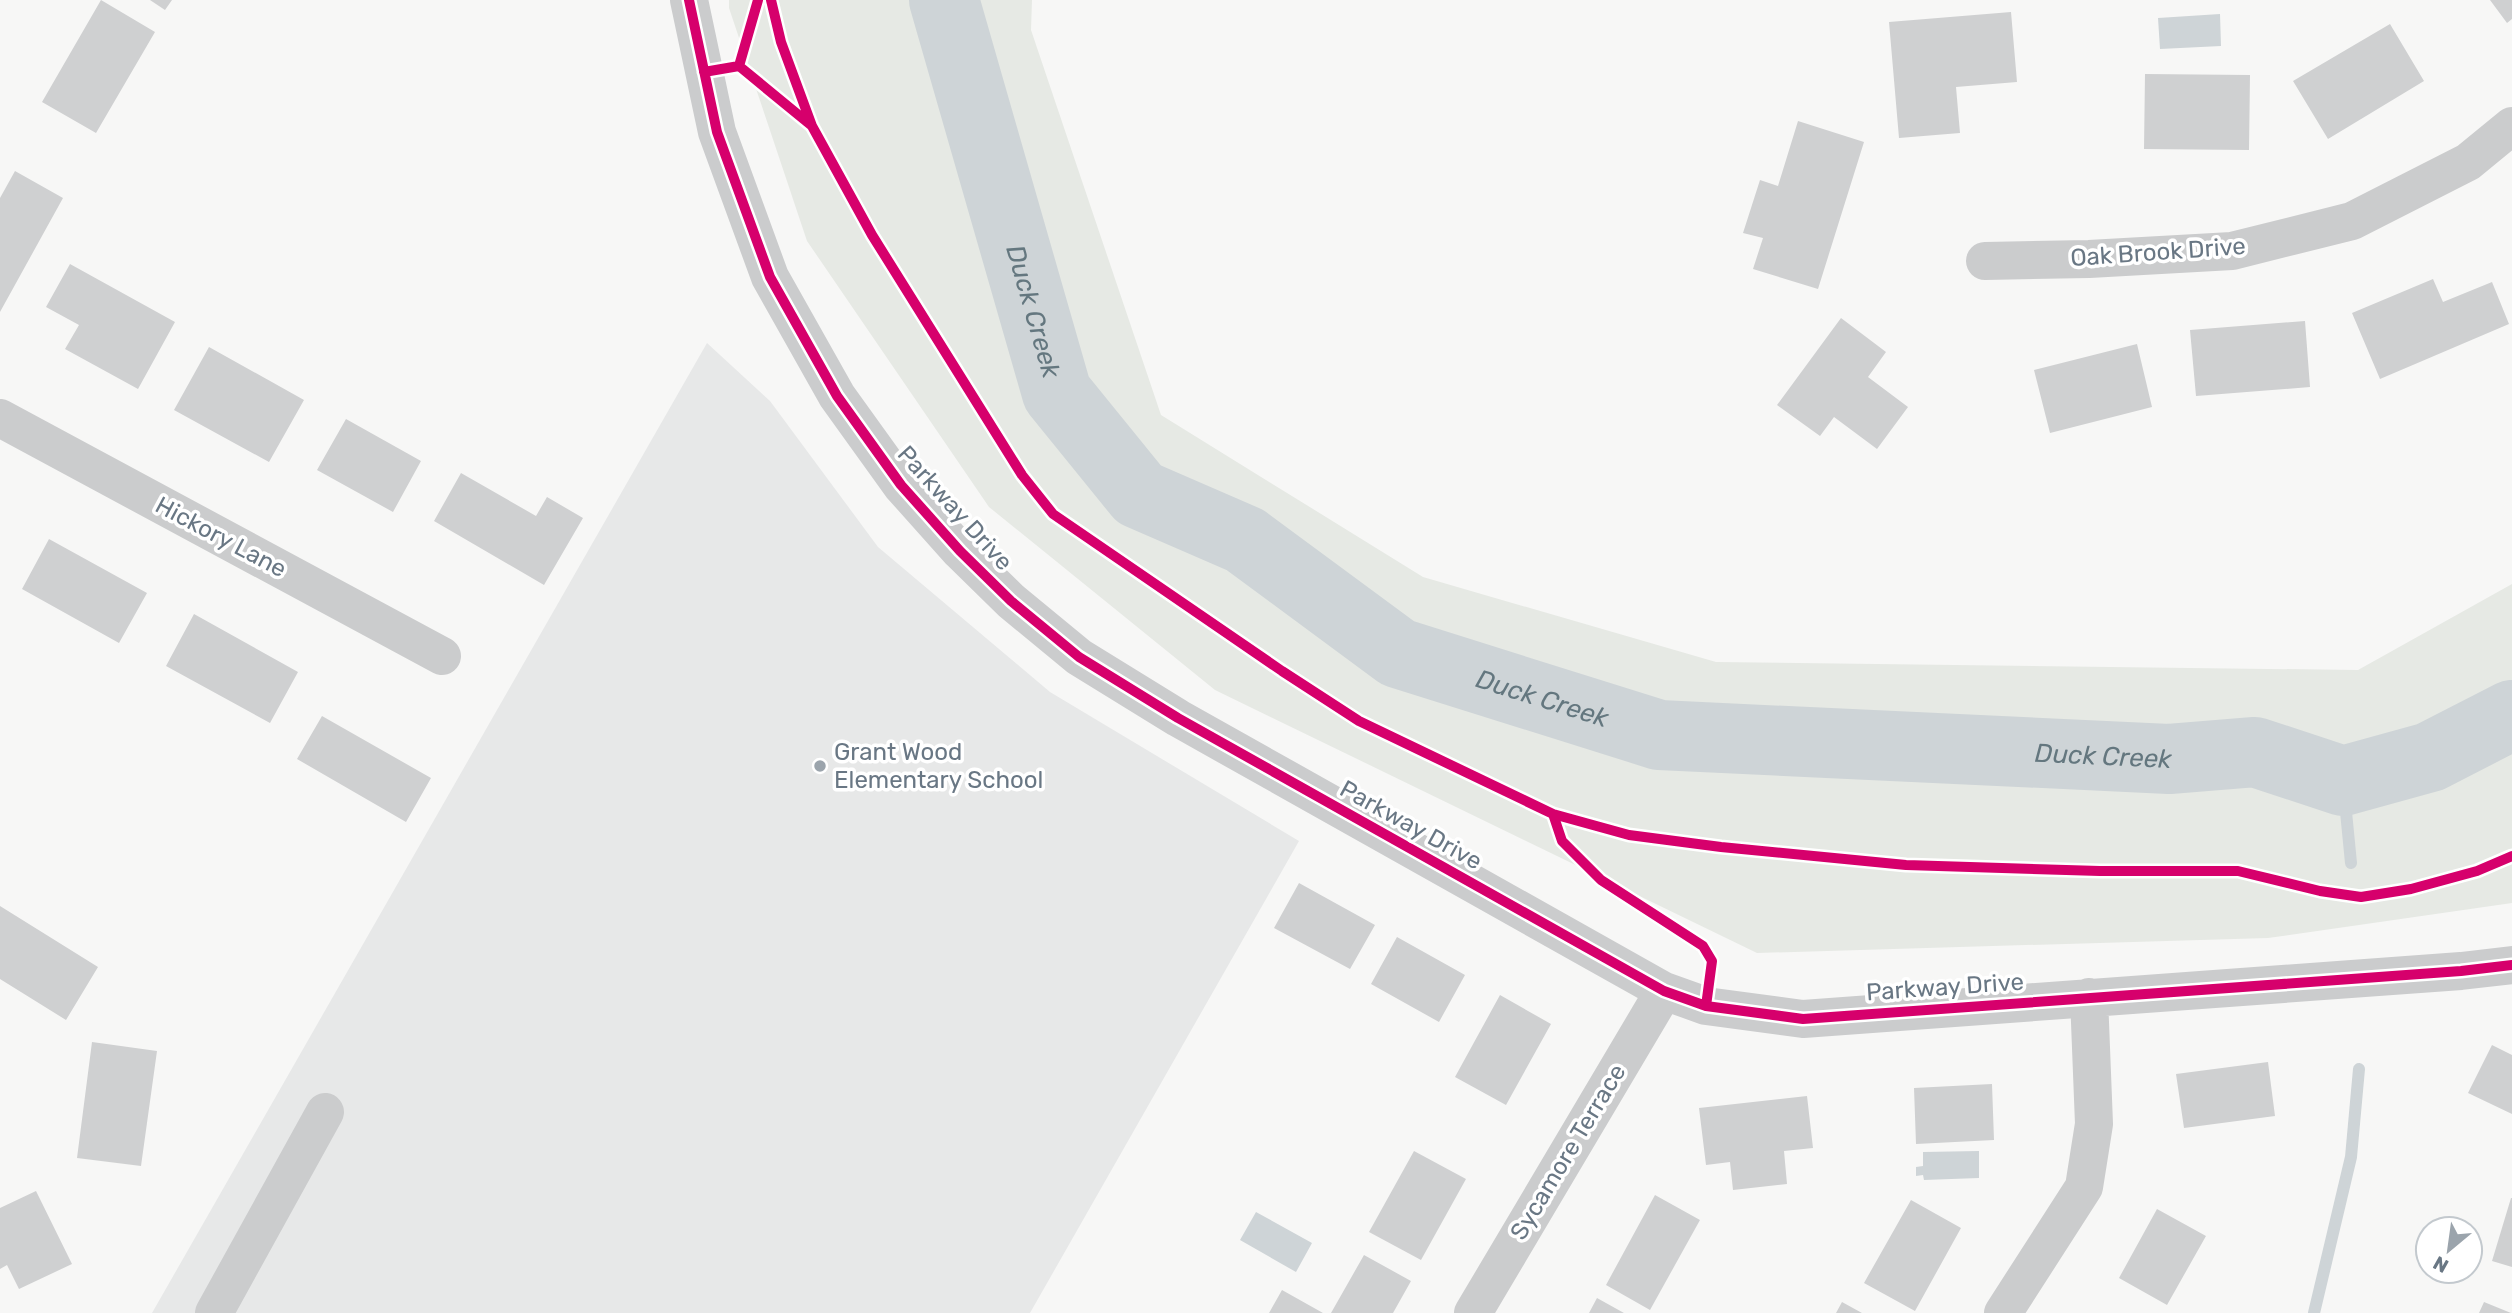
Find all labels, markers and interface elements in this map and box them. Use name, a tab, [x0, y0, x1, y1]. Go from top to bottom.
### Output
street label: Oak Brook Drive	[2069, 232, 2247, 272]
water label: Duck Creek	[1000, 241, 1068, 382]
street label: Parkway Drive	[892, 440, 1018, 576]
street label: Hickory Lane	[151, 491, 291, 583]
water label: Duck Creek	[1472, 663, 1613, 734]
water label: Duck Creek	[2034, 737, 2173, 775]
place label: Grant Wood Elementary School	[834, 738, 1043, 794]
marker: Grant Wood Elementary School	[812, 758, 828, 774]
street label: Parkway Drive	[1335, 774, 1487, 876]
street label: Parkway Drive	[1865, 968, 2025, 1006]
street label: Sycamore Terrace	[1505, 1059, 1631, 1245]
north arrow	[2414, 1215, 2484, 1285]
text: N	[2429, 1251, 2453, 1278]

